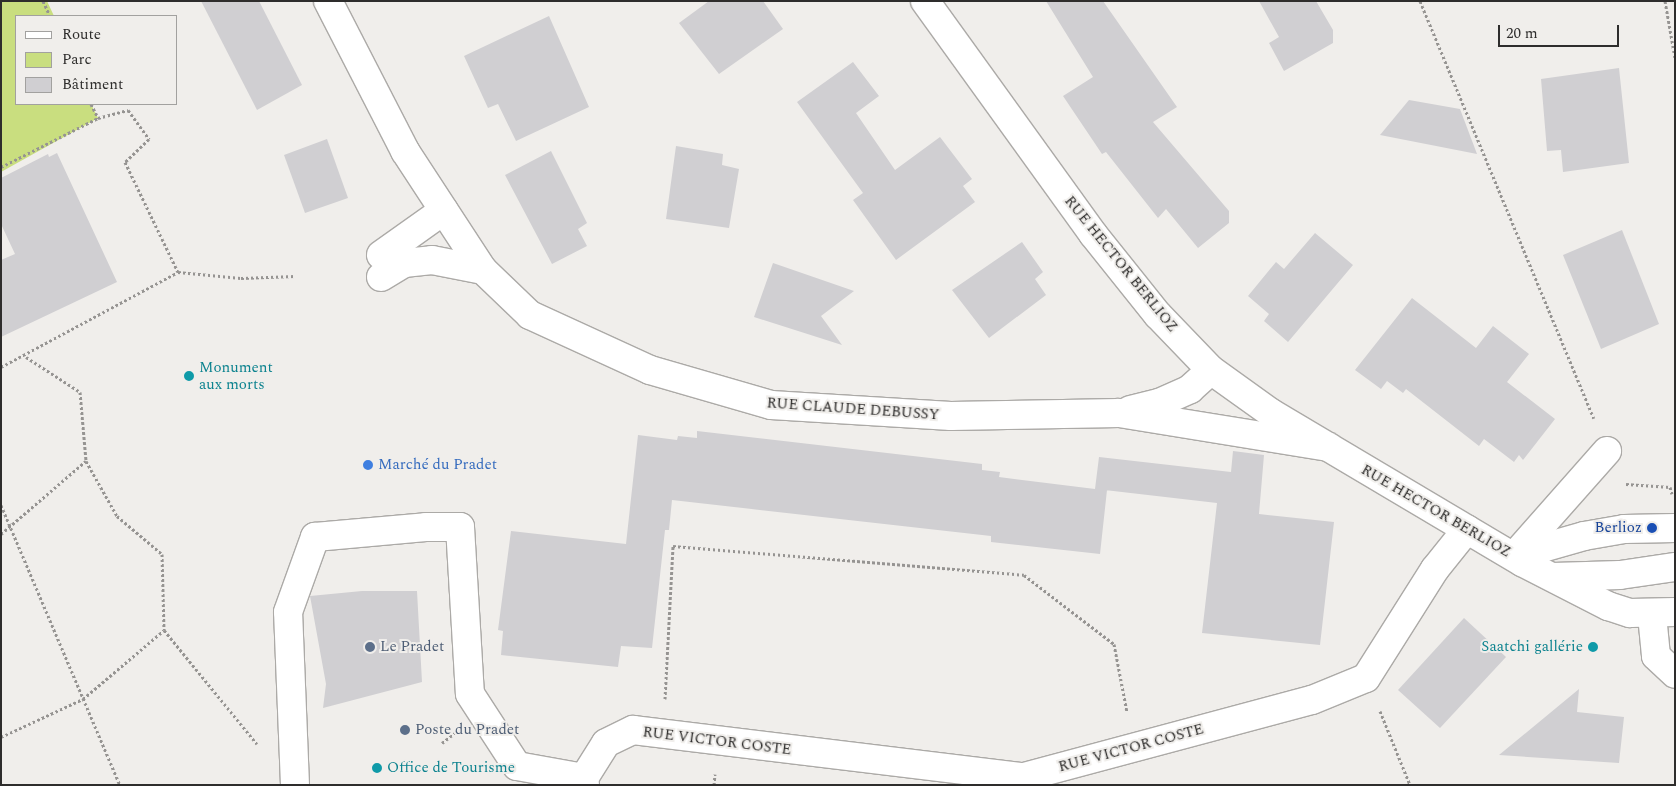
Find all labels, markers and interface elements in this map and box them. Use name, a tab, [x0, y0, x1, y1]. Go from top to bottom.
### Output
legend	[15, 15, 178, 105]
scale bar	[1501, 15, 1622, 47]
text: 20 m	[1506, 22, 1538, 45]
text: Route	[62, 23, 101, 46]
text: Parc	[62, 48, 92, 71]
text: Bâtiment	[62, 73, 123, 96]
street label: RUE HECTOR BERLIOZ	[1061, 192, 1181, 336]
place label: Monument aux morts	[199, 358, 273, 393]
marker: Monument aux morts	[183, 370, 195, 382]
street label: RUE CLAUDE DEBUSSY	[766, 394, 940, 424]
place label: Marché du Pradet	[378, 456, 497, 474]
marker: Marché du Pradet	[362, 459, 374, 471]
street label: RUE HECTOR BERLIOZ	[1358, 461, 1514, 561]
place label: Berlioz	[1594, 519, 1642, 537]
marker: Berlioz	[1646, 522, 1658, 534]
place label: Le Pradet	[380, 638, 444, 656]
place label: Saatchi gallérie	[1481, 638, 1583, 656]
marker: Le Pradet	[364, 641, 376, 653]
marker: Saatchi gallérie	[1587, 641, 1599, 653]
street label: RUE VICTOR COSTE	[1056, 720, 1206, 776]
place label: Poste du Pradet	[415, 721, 519, 739]
street label: RUE VICTOR COSTE	[642, 723, 792, 759]
marker: Poste du Pradet	[399, 724, 411, 736]
place label: Office de Tourisme	[387, 759, 515, 777]
marker: Office de Tourisme	[371, 762, 383, 774]

